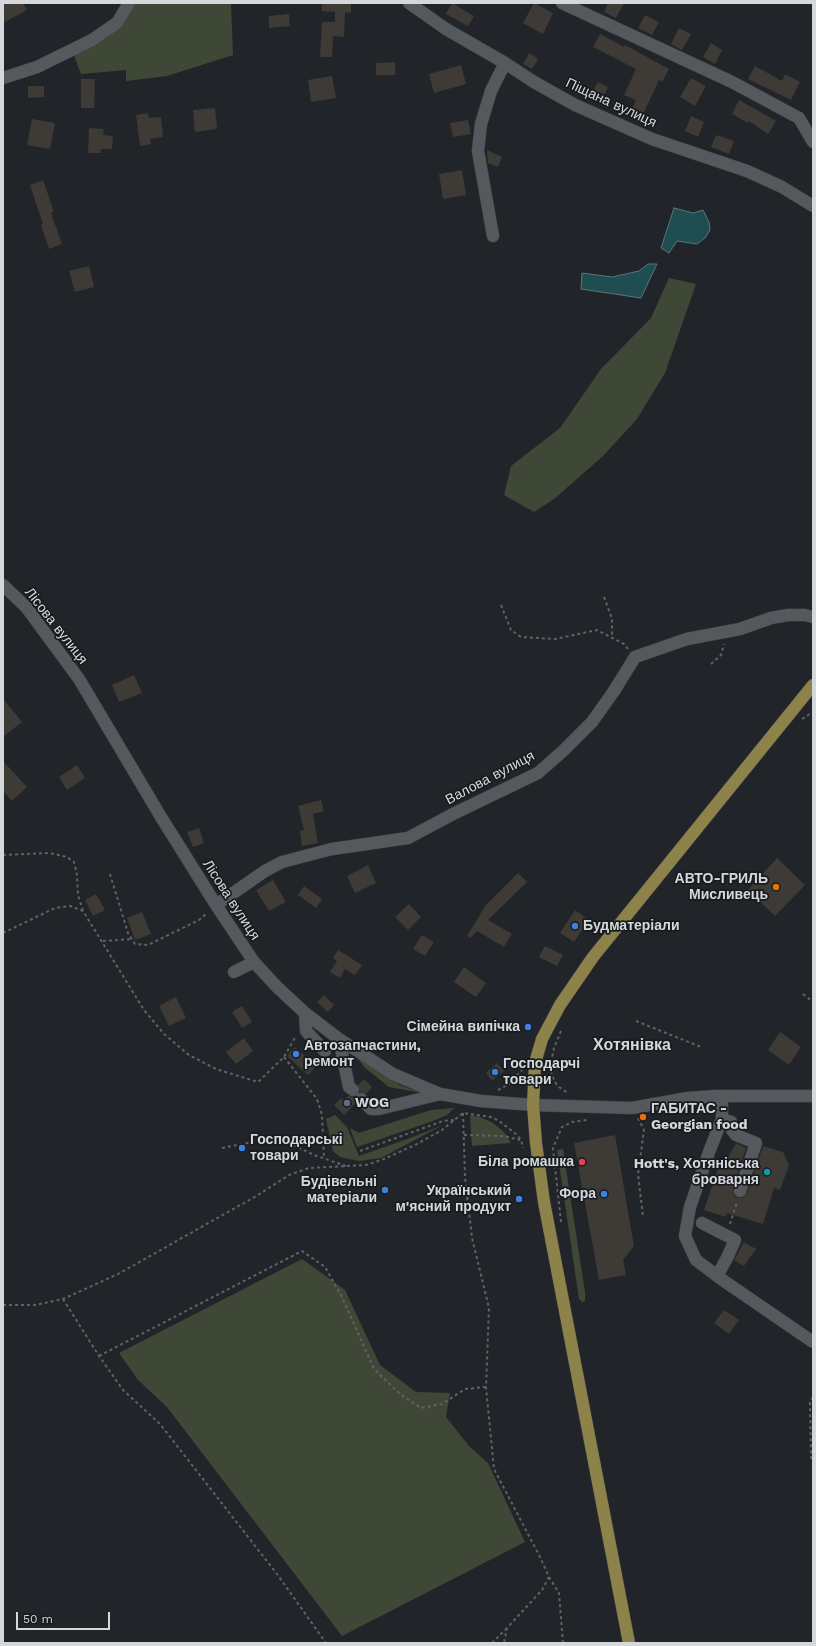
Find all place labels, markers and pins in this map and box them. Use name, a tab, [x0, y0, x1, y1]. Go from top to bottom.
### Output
place label: АВТО-ГРИЛЬ Мисливець	[675, 871, 768, 904]
marker: АВТО-ГРИЛЬ Мисливець	[771, 882, 781, 892]
place label: Будматеріали	[583, 918, 680, 934]
marker: Будматеріали	[570, 921, 580, 931]
place label: Сімейна випічка	[407, 1019, 520, 1035]
marker: Сімейна випічка	[523, 1022, 533, 1032]
place label: Автозапчастини, ремонт	[304, 1038, 421, 1070]
marker: Автозапчастини, ремонт	[291, 1049, 301, 1059]
place label: Господарчі товари	[503, 1056, 580, 1088]
marker: Господарчі товари	[490, 1067, 500, 1077]
place label: WOG	[355, 1095, 389, 1111]
marker: WOG	[342, 1098, 352, 1108]
place label: ГАБИТАС - Georgian food	[651, 1101, 747, 1134]
marker: ГАБИТАС - Georgian food	[638, 1112, 648, 1122]
place label: Господарські товари	[250, 1132, 343, 1164]
marker: Господарські товари	[237, 1143, 247, 1153]
place label: Біла ромашка	[478, 1154, 574, 1170]
place label: Hott's, Хотяніська броварня	[634, 1156, 759, 1188]
marker: Біла ромашка	[577, 1157, 587, 1167]
marker: Hott's, Хотяніська броварня	[762, 1167, 772, 1177]
place label: Будівельні матеріали	[301, 1174, 377, 1206]
place label: Український м'ясний продукт	[395, 1183, 511, 1216]
marker: Будівельні матеріали	[380, 1185, 390, 1195]
place label: Фора	[559, 1186, 596, 1202]
marker: Фора	[599, 1189, 609, 1199]
marker: Український м'ясний продукт	[514, 1194, 524, 1204]

